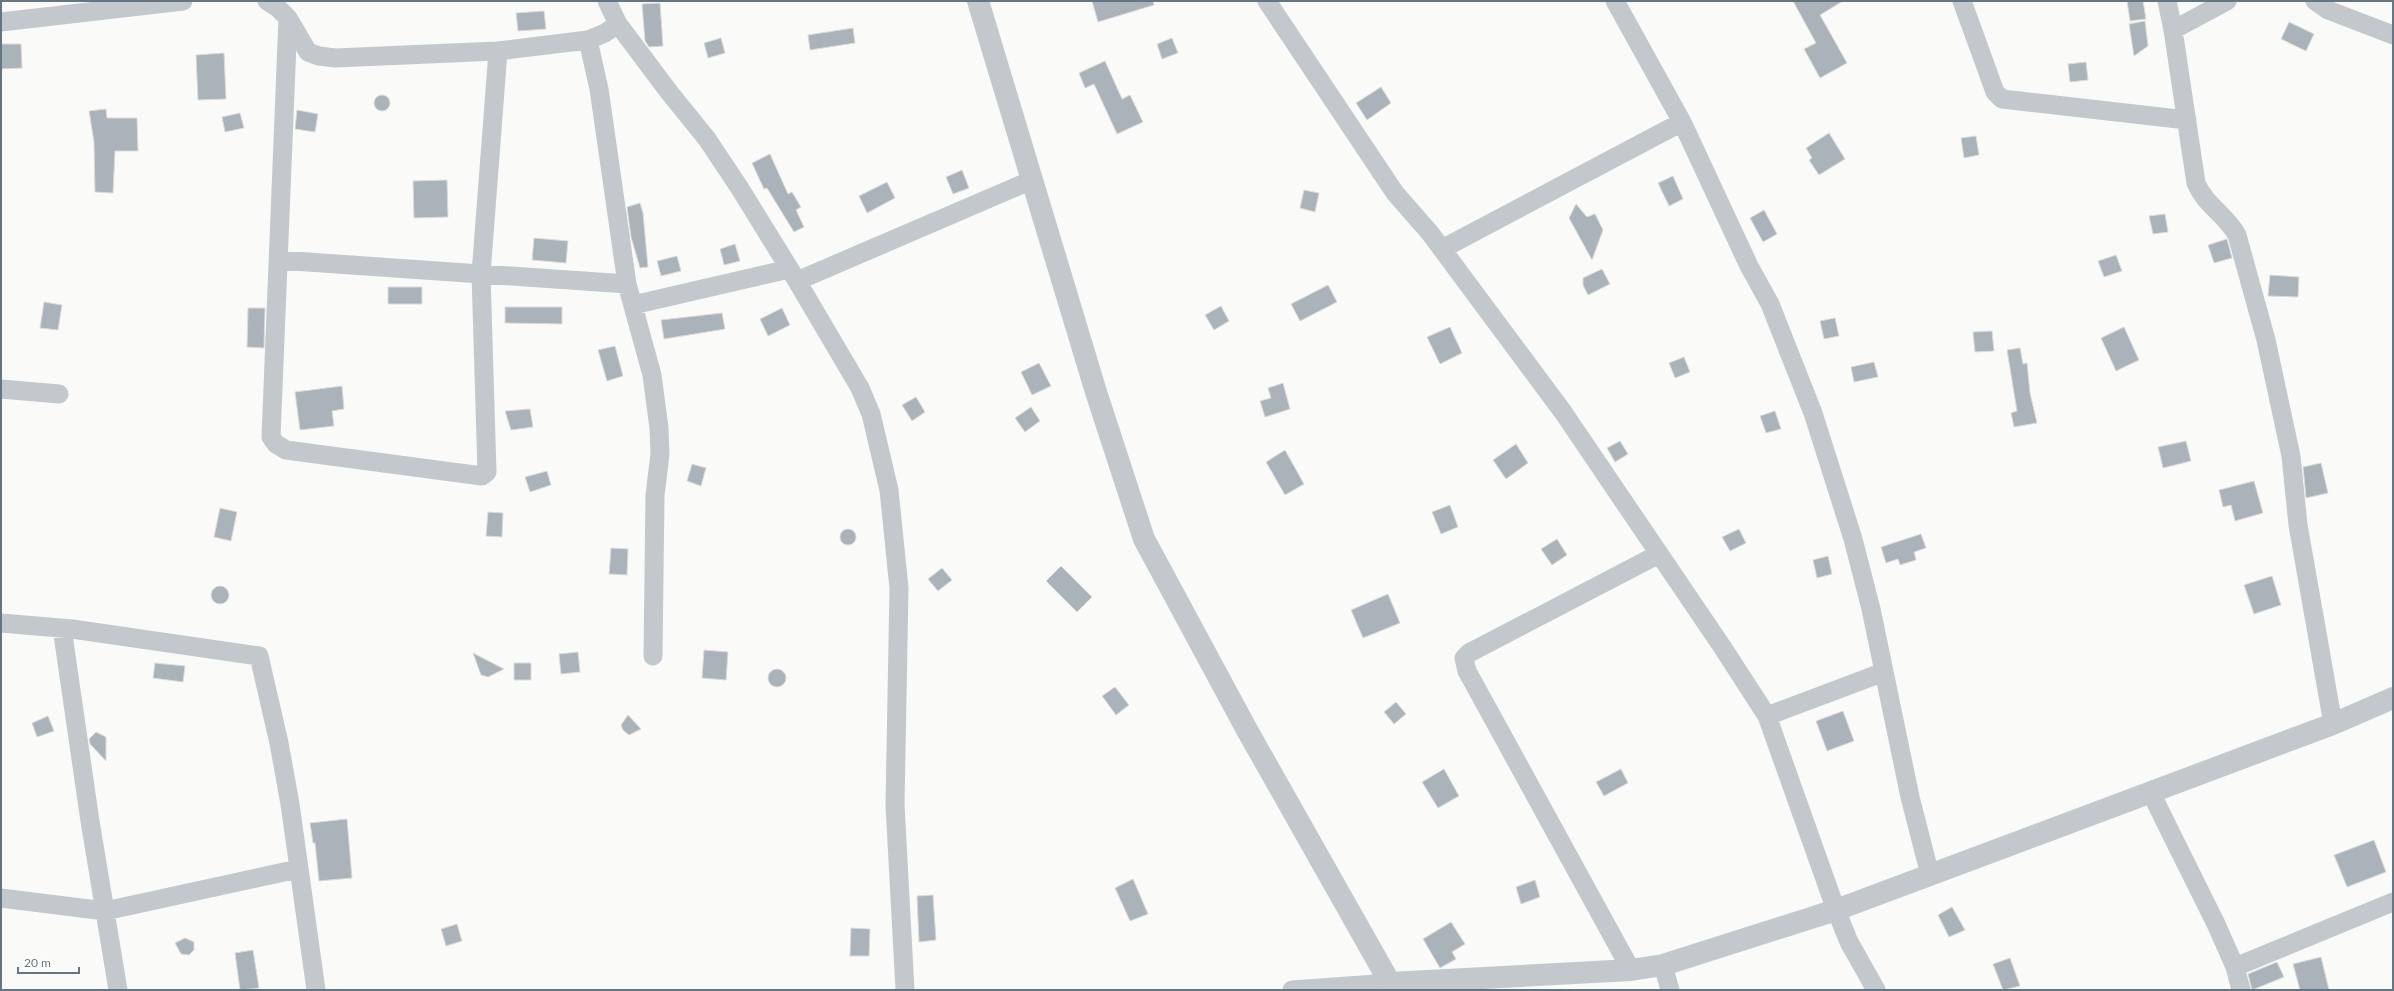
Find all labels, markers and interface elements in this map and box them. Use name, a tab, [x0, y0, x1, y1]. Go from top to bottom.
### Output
scale bar	[18, 949, 79, 975]
text: 20 m	[24, 955, 51, 970]

